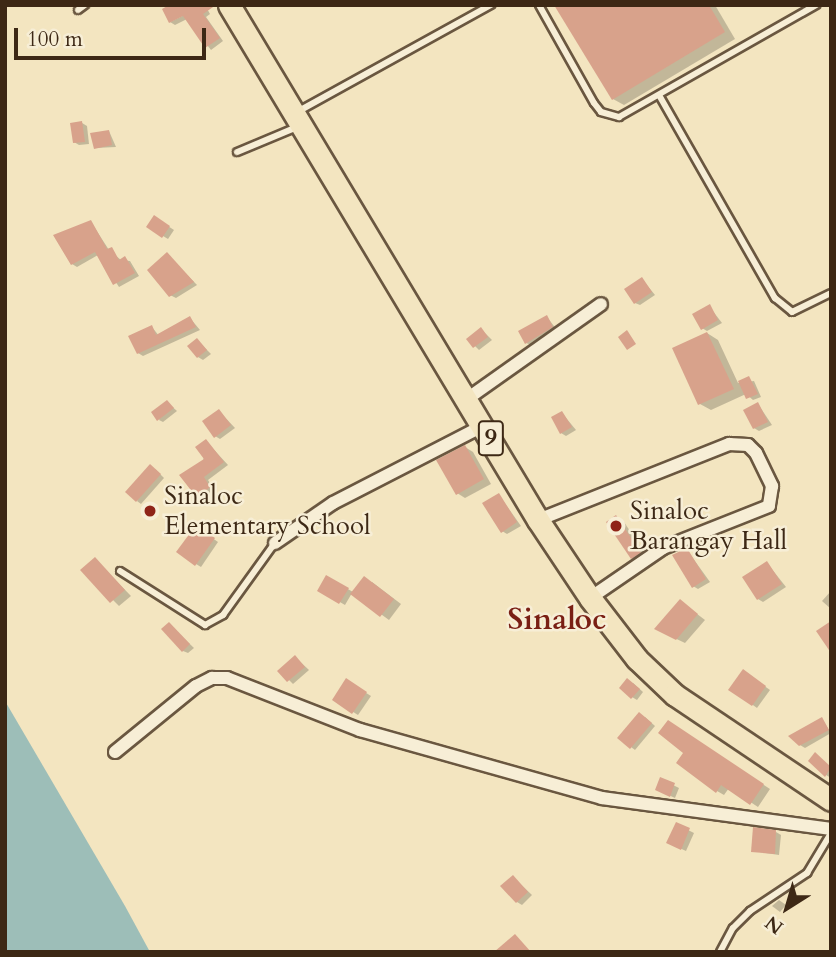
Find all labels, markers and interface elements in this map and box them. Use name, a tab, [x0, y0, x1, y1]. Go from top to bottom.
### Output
scale bar	[18, 14, 210, 58]
text: 100 m	[27, 25, 83, 54]
road number: 9	[477, 418, 505, 458]
place label: Sinaloc Elementary School	[164, 480, 371, 542]
place label: Sinaloc Barangay Hall	[630, 495, 787, 556]
marker: Sinaloc Elementary School	[142, 503, 158, 519]
marker: Sinaloc Barangay Hall	[608, 518, 624, 534]
district label: Sinaloc	[507, 602, 607, 638]
north arrow	[752, 873, 822, 943]
text: N	[760, 909, 789, 940]

